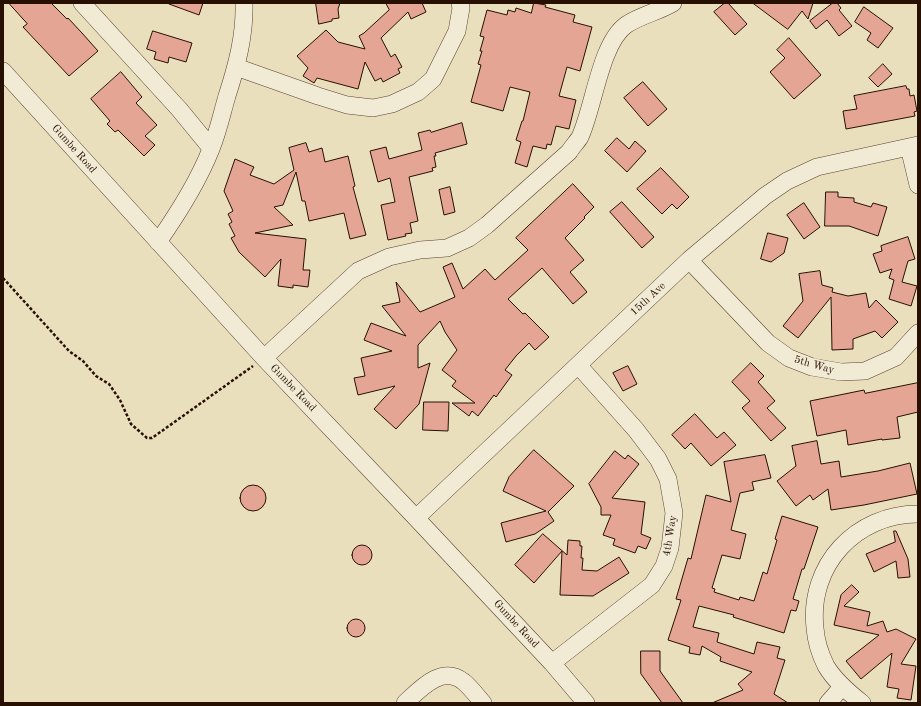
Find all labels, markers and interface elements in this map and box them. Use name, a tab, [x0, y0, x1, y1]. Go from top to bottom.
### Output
street label: Gumbe Road	[49, 122, 99, 176]
street label: 15th Ave	[628, 279, 668, 319]
street label: 5th Way	[792, 353, 836, 377]
street label: Gumbe Road	[267, 362, 319, 414]
street label: 4th Way	[660, 515, 680, 557]
street label: Gumbe Road	[490, 597, 542, 651]

